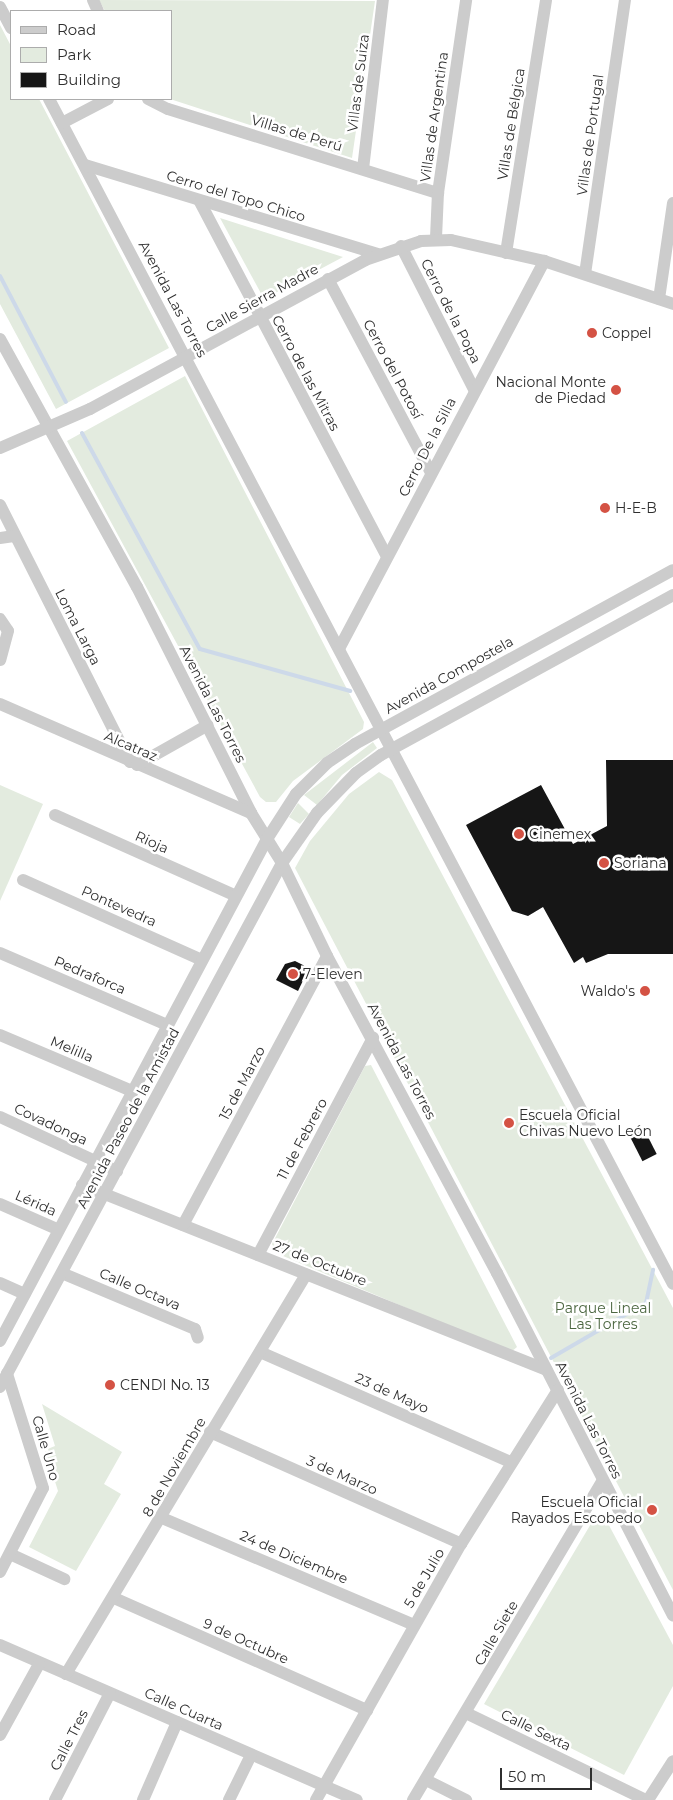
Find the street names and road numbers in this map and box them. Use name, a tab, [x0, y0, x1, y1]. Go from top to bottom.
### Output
street label: Villas de Suiza	[344, 33, 372, 133]
street label: Villas de Argentina	[417, 51, 451, 183]
street label: Villas de Bélgica	[494, 67, 528, 181]
street label: Villas de Portugal	[573, 73, 607, 197]
street label: Villas de Perú	[249, 111, 345, 155]
street label: Cerro del Topo Chico	[164, 167, 308, 225]
street label: Avenida Las Torres	[135, 238, 211, 360]
street label: Cerro de la Popa	[417, 256, 485, 366]
street label: Calle Sierra Madre	[203, 260, 321, 336]
street label: Cerro de las Mitras	[268, 312, 344, 434]
street label: Cerro del Potosí	[360, 316, 426, 422]
street label: Cerro De la Silla	[395, 395, 459, 499]
street label: Loma Larga	[52, 586, 104, 668]
street label: Avenida Compostela	[382, 633, 516, 717]
street label: Avenida Las Torres	[176, 643, 250, 765]
street label: Alcatraz	[102, 727, 160, 765]
street label: Rioja	[133, 827, 171, 857]
street label: Pontevedra	[79, 882, 159, 930]
street label: Pedraforca	[52, 952, 128, 998]
street label: Avenida Las Torres	[364, 1000, 440, 1122]
street label: Avenida Paseo de la Amistad	[73, 1025, 183, 1211]
street label: Melilla	[48, 1032, 96, 1066]
street label: 15 de Marzo	[215, 1043, 269, 1123]
street label: 11 de Febrero	[273, 1095, 331, 1183]
street label: Covadonga	[11, 1100, 91, 1148]
street label: Lérida	[13, 1186, 59, 1220]
street label: 27 de Octubre	[271, 1237, 369, 1289]
street label: Calle Octava	[97, 1264, 183, 1314]
street label: Avenida Las Torres	[552, 1359, 626, 1481]
street label: 23 de Mayo	[353, 1369, 431, 1417]
street label: Calle Uno	[29, 1413, 63, 1483]
street label: 8 de Noviembre	[139, 1414, 209, 1520]
street label: 3 de Marzo	[304, 1452, 380, 1498]
street label: 24 de Diciembre	[237, 1527, 351, 1587]
street label: 5 de Julio	[400, 1545, 448, 1611]
street label: Calle Siete	[471, 1597, 521, 1669]
street label: 9 de Octubre	[201, 1615, 291, 1667]
street label: Calle Cuarta	[142, 1684, 226, 1734]
street label: Calle Sexta	[498, 1706, 574, 1754]
street label: Calle Tres	[46, 1707, 92, 1773]

